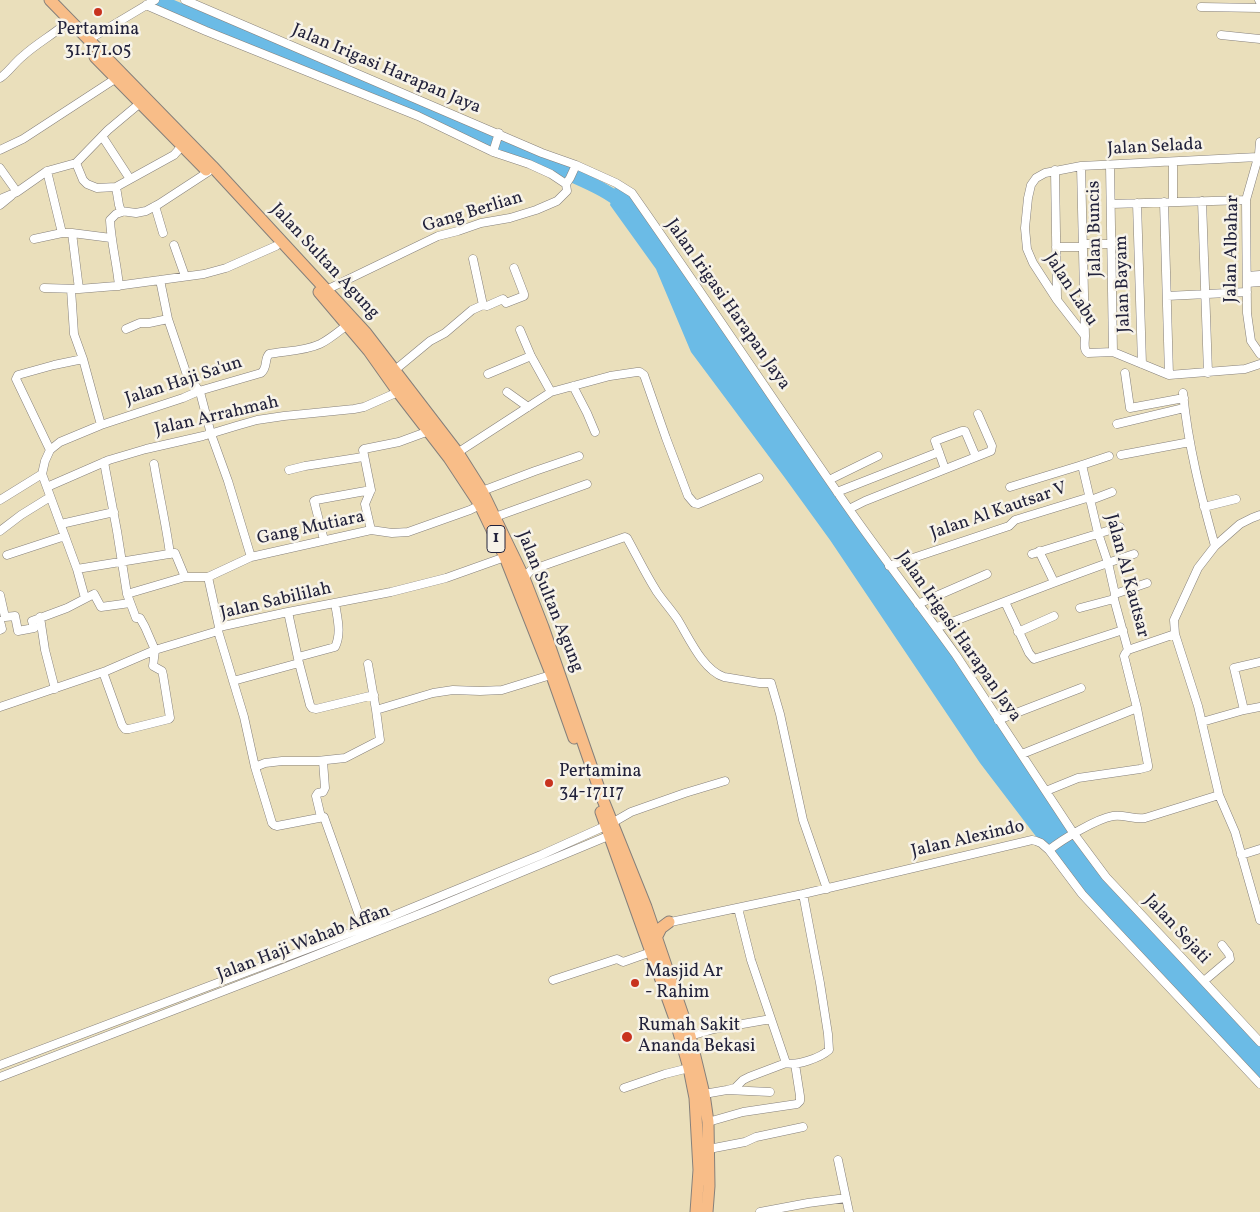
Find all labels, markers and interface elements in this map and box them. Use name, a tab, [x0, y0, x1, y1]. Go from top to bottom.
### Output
marker: Pertamina 31.171.05	[92, 6, 104, 18]
place label: Pertamina 31.171.05	[57, 20, 139, 62]
street label: Jalan Irigasi Harapan Jaya	[288, 20, 484, 120]
street label: Jalan Selada	[1107, 135, 1203, 161]
street label: Jalan Buncis	[1084, 180, 1108, 278]
street label: Gang Berlian	[420, 188, 526, 238]
street label: Jalan Albahar	[1221, 195, 1245, 303]
street label: Jalan Sultan Agung	[265, 200, 383, 324]
street label: Jalan Irigasi Harapan Jaya	[660, 215, 794, 395]
street label: Jalan Bayam	[1111, 235, 1137, 333]
street label: Jalan Labu	[1038, 249, 1102, 331]
street label: Jalan Haji Sa'un	[123, 353, 245, 411]
street label: Jalan Arrahmah	[153, 392, 281, 442]
street label: Jalan Al Kautsar V	[928, 479, 1070, 545]
street label: Gang Mutiara	[255, 507, 367, 551]
street label: Jalan Al Kautsar	[1099, 512, 1153, 640]
road number: 1	[487, 526, 505, 552]
street label: Jalan Sultan Agung	[511, 528, 587, 676]
street label: Jalan Irigasi Harapan Jaya	[891, 547, 1025, 727]
street label: Jalan Sabililah	[218, 579, 334, 625]
place label: Pertamina 34-17117	[559, 762, 642, 804]
marker: Pertamina 34-17117	[543, 777, 555, 789]
street label: Jalan Alexindo	[909, 816, 1027, 864]
street label: Jalan Sejati	[1138, 891, 1214, 969]
street label: Jalan Haji Wahab Affan	[214, 901, 394, 987]
place label: Masjid Ar - Rahim	[645, 962, 723, 1004]
marker: Masjid Ar - Rahim	[629, 977, 641, 989]
place label: Rumah Sakit Ananda Bekasi	[638, 1016, 755, 1058]
marker: Rumah Sakit Ananda Bekasi	[620, 1030, 634, 1044]

